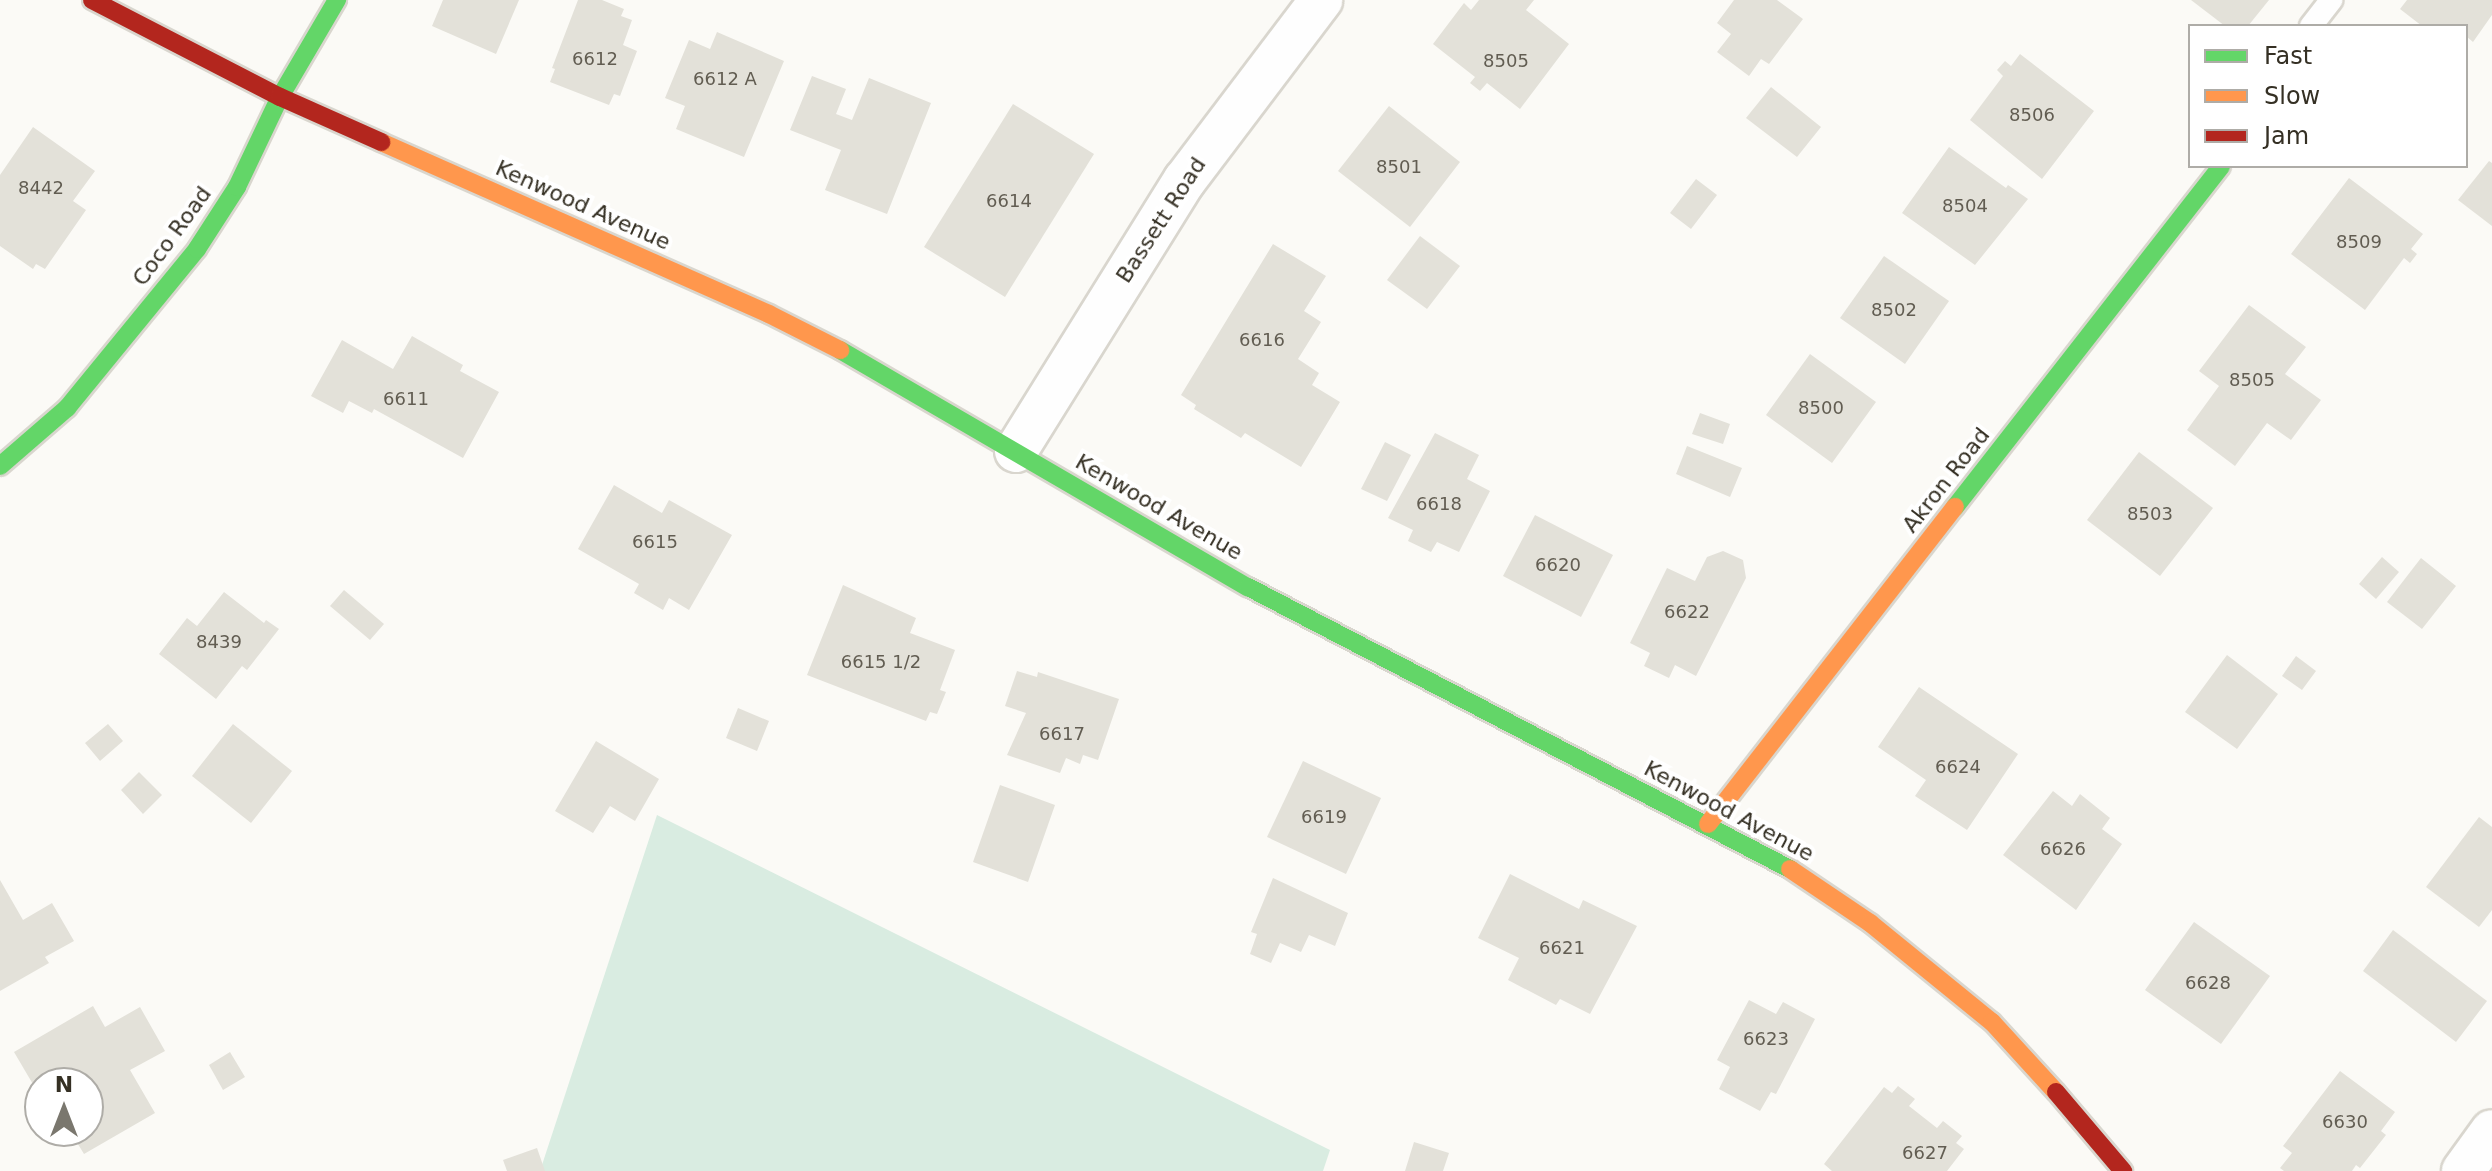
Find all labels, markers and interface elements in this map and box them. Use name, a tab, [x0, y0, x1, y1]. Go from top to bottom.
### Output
legend	[2188, 24, 2468, 168]
text: Fast	[2264, 42, 2312, 70]
house number: 6612	[572, 48, 618, 70]
house number: 8505	[1483, 50, 1529, 72]
house number: 6612 A	[693, 68, 757, 90]
text: Slow	[2264, 82, 2320, 110]
house number: 8506	[2009, 104, 2055, 126]
text: Jam	[2264, 122, 2309, 150]
street label: Bassett Road	[1111, 152, 1211, 288]
street label: Kenwood Avenue	[492, 155, 674, 255]
house number: 8501	[1376, 156, 1422, 178]
house number: 8442	[18, 177, 64, 199]
street label: Coco Road	[127, 181, 217, 291]
house number: 6614	[986, 190, 1032, 212]
house number: 8504	[1942, 195, 1988, 217]
house number: 8509	[2336, 231, 2382, 253]
house number: 8502	[1871, 299, 1917, 321]
house number: 6616	[1239, 329, 1285, 351]
house number: 8505	[2229, 369, 2275, 391]
house number: 6611	[383, 388, 429, 410]
house number: 8500	[1798, 397, 1844, 419]
street label: Akron Road	[1897, 422, 1995, 538]
street label: Kenwood Avenue	[1071, 448, 1247, 566]
house number: 6618	[1416, 493, 1462, 515]
house number: 8503	[2127, 503, 2173, 525]
house number: 6615	[632, 531, 678, 553]
house number: 6620	[1535, 554, 1581, 576]
house number: 6622	[1664, 601, 1710, 623]
house number: 8439	[196, 631, 242, 653]
house number: 6615 1/2	[841, 651, 921, 673]
house number: 6617	[1039, 723, 1085, 745]
street label: Kenwood Avenue	[1640, 755, 1818, 867]
house number: 6624	[1935, 756, 1981, 778]
house number: 6619	[1301, 806, 1347, 828]
house number: 6626	[2040, 838, 2086, 860]
house number: 6621	[1539, 937, 1585, 959]
house number: 6628	[2185, 972, 2231, 994]
house number: 6623	[1743, 1028, 1789, 1050]
north arrow	[24, 1067, 104, 1147]
text: N	[55, 1072, 73, 1097]
house number: 6630	[2322, 1111, 2368, 1133]
house number: 6627	[1902, 1142, 1948, 1164]

